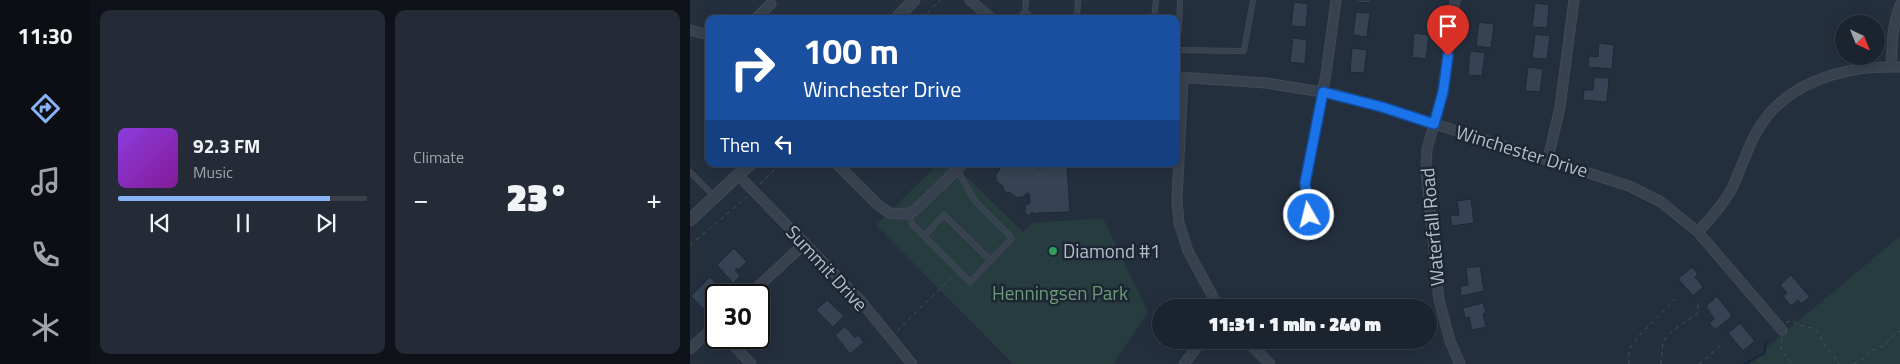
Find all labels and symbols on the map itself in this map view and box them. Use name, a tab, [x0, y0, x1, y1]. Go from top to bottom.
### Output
pin	[1427, 5, 1469, 56]
north arrow	[1835, 15, 1885, 65]
street label: Winchester Drive	[1453, 117, 1592, 184]
street label: Waterfall Road	[1412, 167, 1451, 287]
position arrow	[1282, 188, 1334, 240]
street label: Summit Drive	[780, 218, 875, 317]
place label: Diamond #1	[1063, 236, 1161, 265]
marker: Diamond #1	[1047, 245, 1059, 257]
park label: Henningsen Park	[992, 278, 1128, 307]
speed limit sign: 30	[705, 284, 770, 349]

